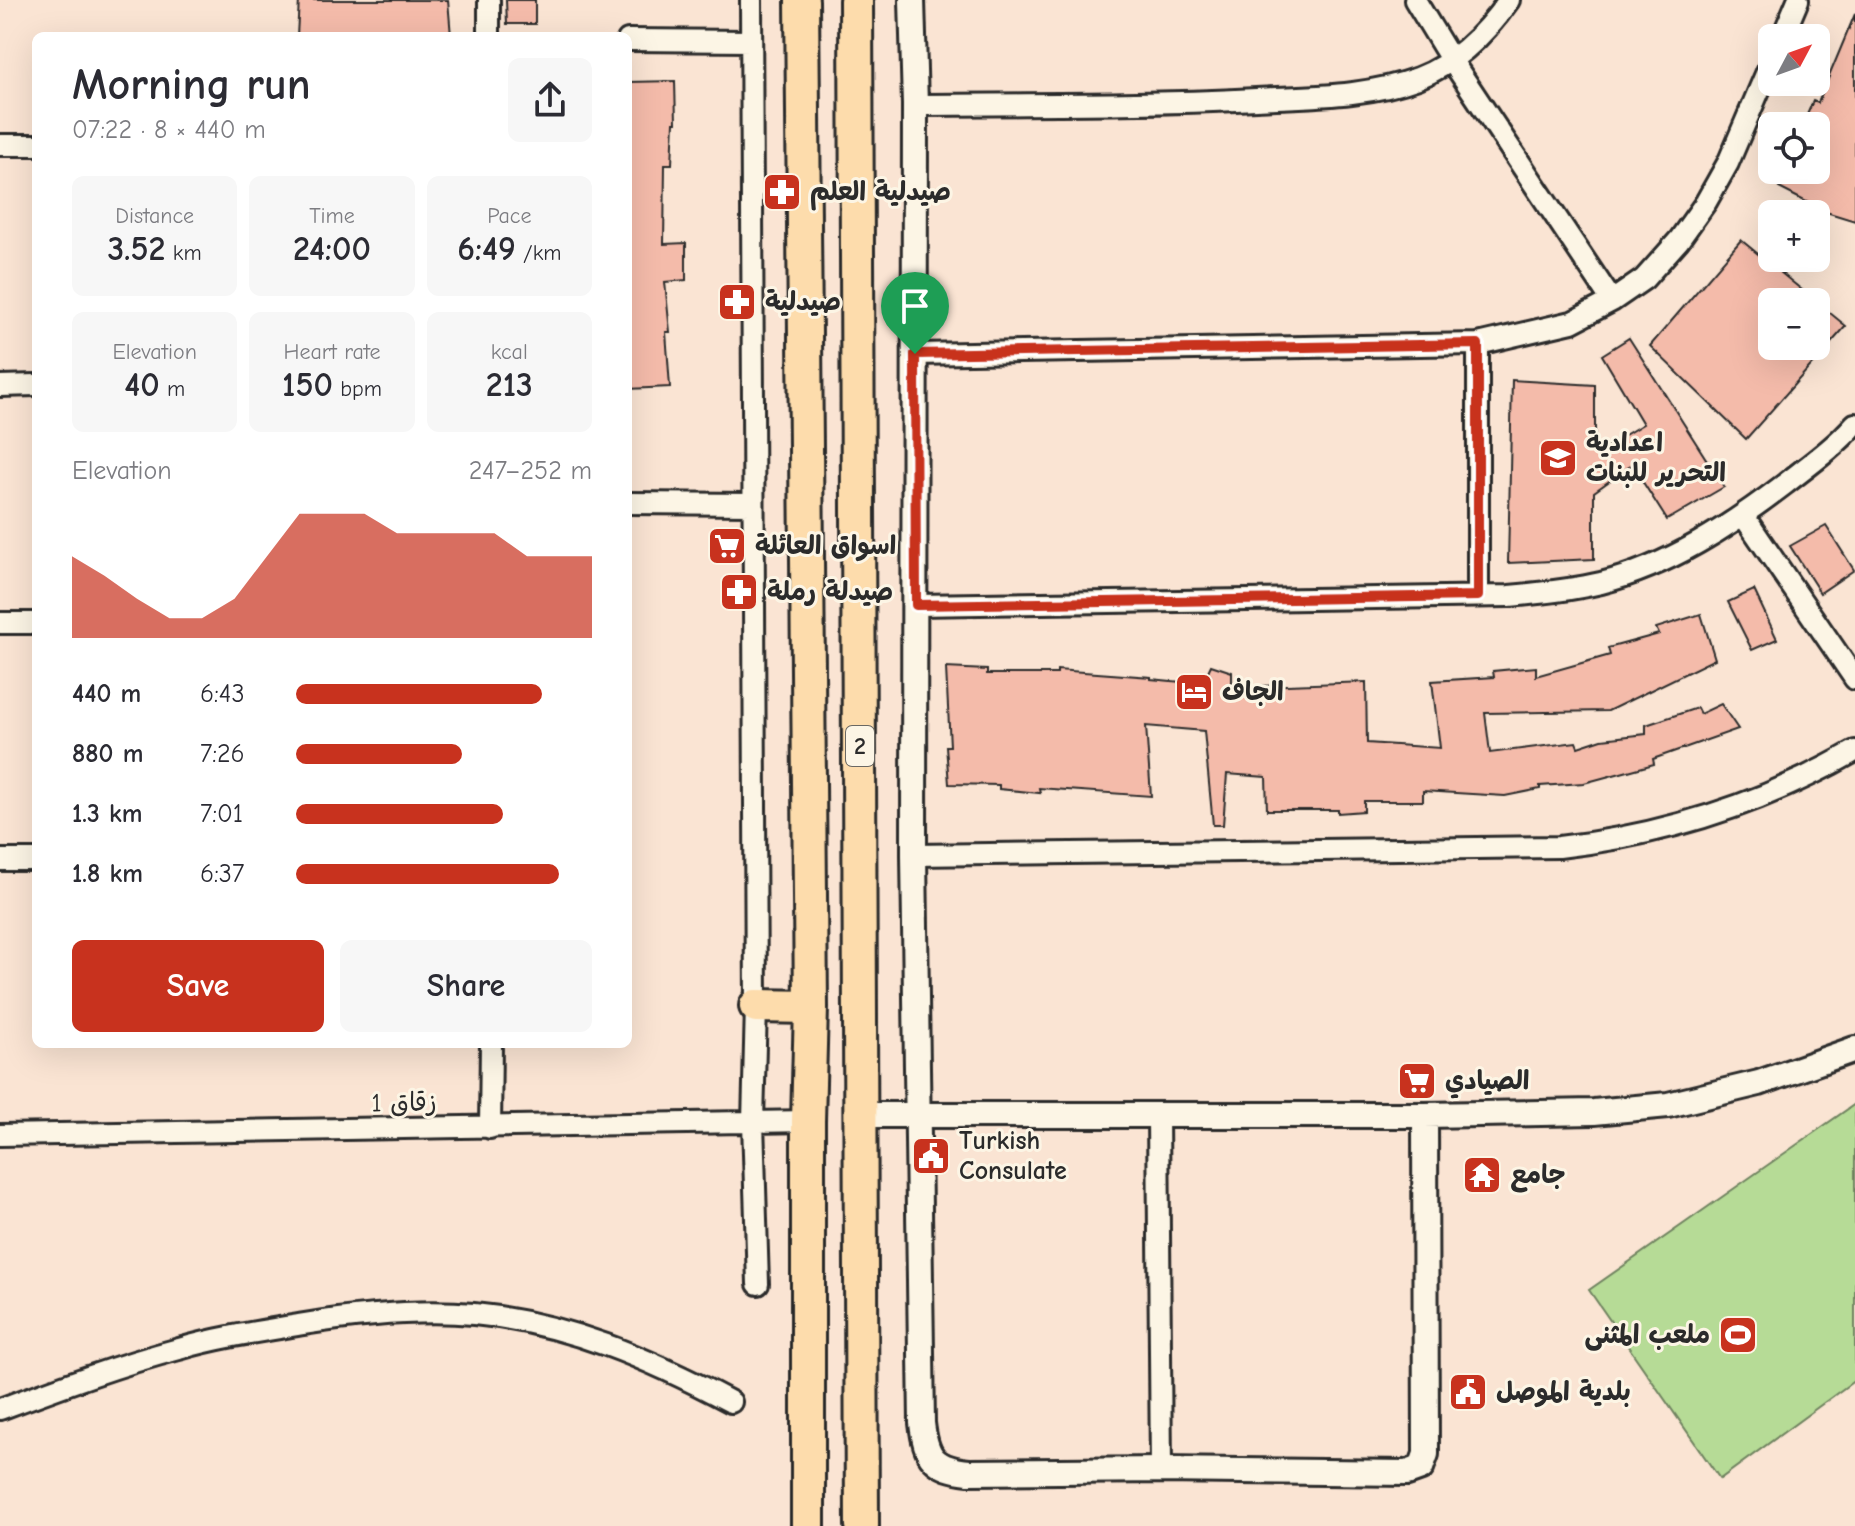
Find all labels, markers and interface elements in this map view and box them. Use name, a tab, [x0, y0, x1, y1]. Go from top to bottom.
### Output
north arrow	[1758, 24, 1830, 96]
map controls	[1758, 24, 1830, 360]
button: share	[508, 58, 592, 142]
text: Morning run	[72, 59, 311, 110]
button: locate	[1758, 112, 1830, 184]
text: 07:22 · 8 × 440 m	[72, 115, 266, 145]
pharmacy icon: صيدلية العلم	[761, 171, 803, 213]
place label: صيدلية العلم	[810, 177, 951, 211]
button: +	[1758, 200, 1830, 272]
text: Distance	[115, 203, 194, 229]
text: Time	[309, 203, 355, 229]
text: Pace	[487, 203, 532, 229]
text: 3.52	[108, 229, 166, 269]
text: 24:00	[293, 229, 371, 269]
text: 6:49	[457, 229, 516, 269]
text: km	[166, 240, 202, 266]
text: /km	[516, 240, 562, 266]
pin	[881, 272, 949, 354]
pharmacy icon: صيدلية	[716, 281, 758, 323]
icon: arrive	[893, 284, 937, 328]
place label: صيدلية	[765, 287, 841, 317]
button: −	[1758, 288, 1830, 360]
text: Elevation	[113, 339, 197, 365]
text: Heart rate	[283, 339, 380, 365]
text: kcal	[491, 339, 528, 365]
text: 40	[124, 365, 160, 405]
text: 150	[282, 365, 333, 405]
text: 213	[486, 365, 533, 405]
text: m	[160, 376, 185, 402]
text: bpm	[333, 376, 382, 402]
place label: اعدادية التحرير للبنات	[1586, 428, 1726, 488]
school or university icon: اعدادية التحرير للبنات	[1537, 437, 1579, 479]
text: Elevation	[72, 456, 172, 486]
text: 247–252 m	[469, 456, 592, 486]
supermarket icon: اسواق العائلة	[706, 525, 748, 567]
place label: اسواق العائلة	[755, 531, 896, 562]
pharmacy icon: صيدلة رملة	[718, 571, 760, 613]
place label: صيدلة رملة	[767, 577, 893, 607]
hotel icon: الجاف	[1173, 671, 1215, 713]
place label: الجاف	[1222, 677, 1284, 707]
text: 440 m	[72, 679, 141, 709]
text: 6:43	[200, 679, 245, 709]
road number: 2	[846, 726, 874, 766]
text: 880 m	[72, 739, 143, 769]
text: 7:26	[200, 739, 245, 769]
text: 1.3 km	[72, 799, 142, 829]
text: 7:01	[200, 799, 243, 829]
text: 1.8 km	[72, 859, 143, 889]
text: 6:37	[200, 859, 244, 889]
button: Save	[72, 940, 324, 1032]
button: Share	[340, 940, 592, 1032]
supermarket icon: الصيادي	[1396, 1060, 1438, 1102]
place label: الصيادي	[1445, 1066, 1529, 1099]
street label: زقاق 1	[371, 1087, 437, 1119]
place label: Turkish Consulate	[959, 1126, 1067, 1186]
public building icon: Turkish Consulate	[910, 1135, 952, 1177]
temple icon: جامع	[1461, 1154, 1503, 1196]
place label: جامع	[1510, 1160, 1565, 1193]
sports icon: ملعب المثنى	[1717, 1314, 1759, 1356]
place label: ملعب المثنى	[1584, 1320, 1710, 1351]
public building icon: بلدية الموصل	[1447, 1371, 1489, 1413]
place label: بلدية الموصل	[1496, 1377, 1631, 1408]

